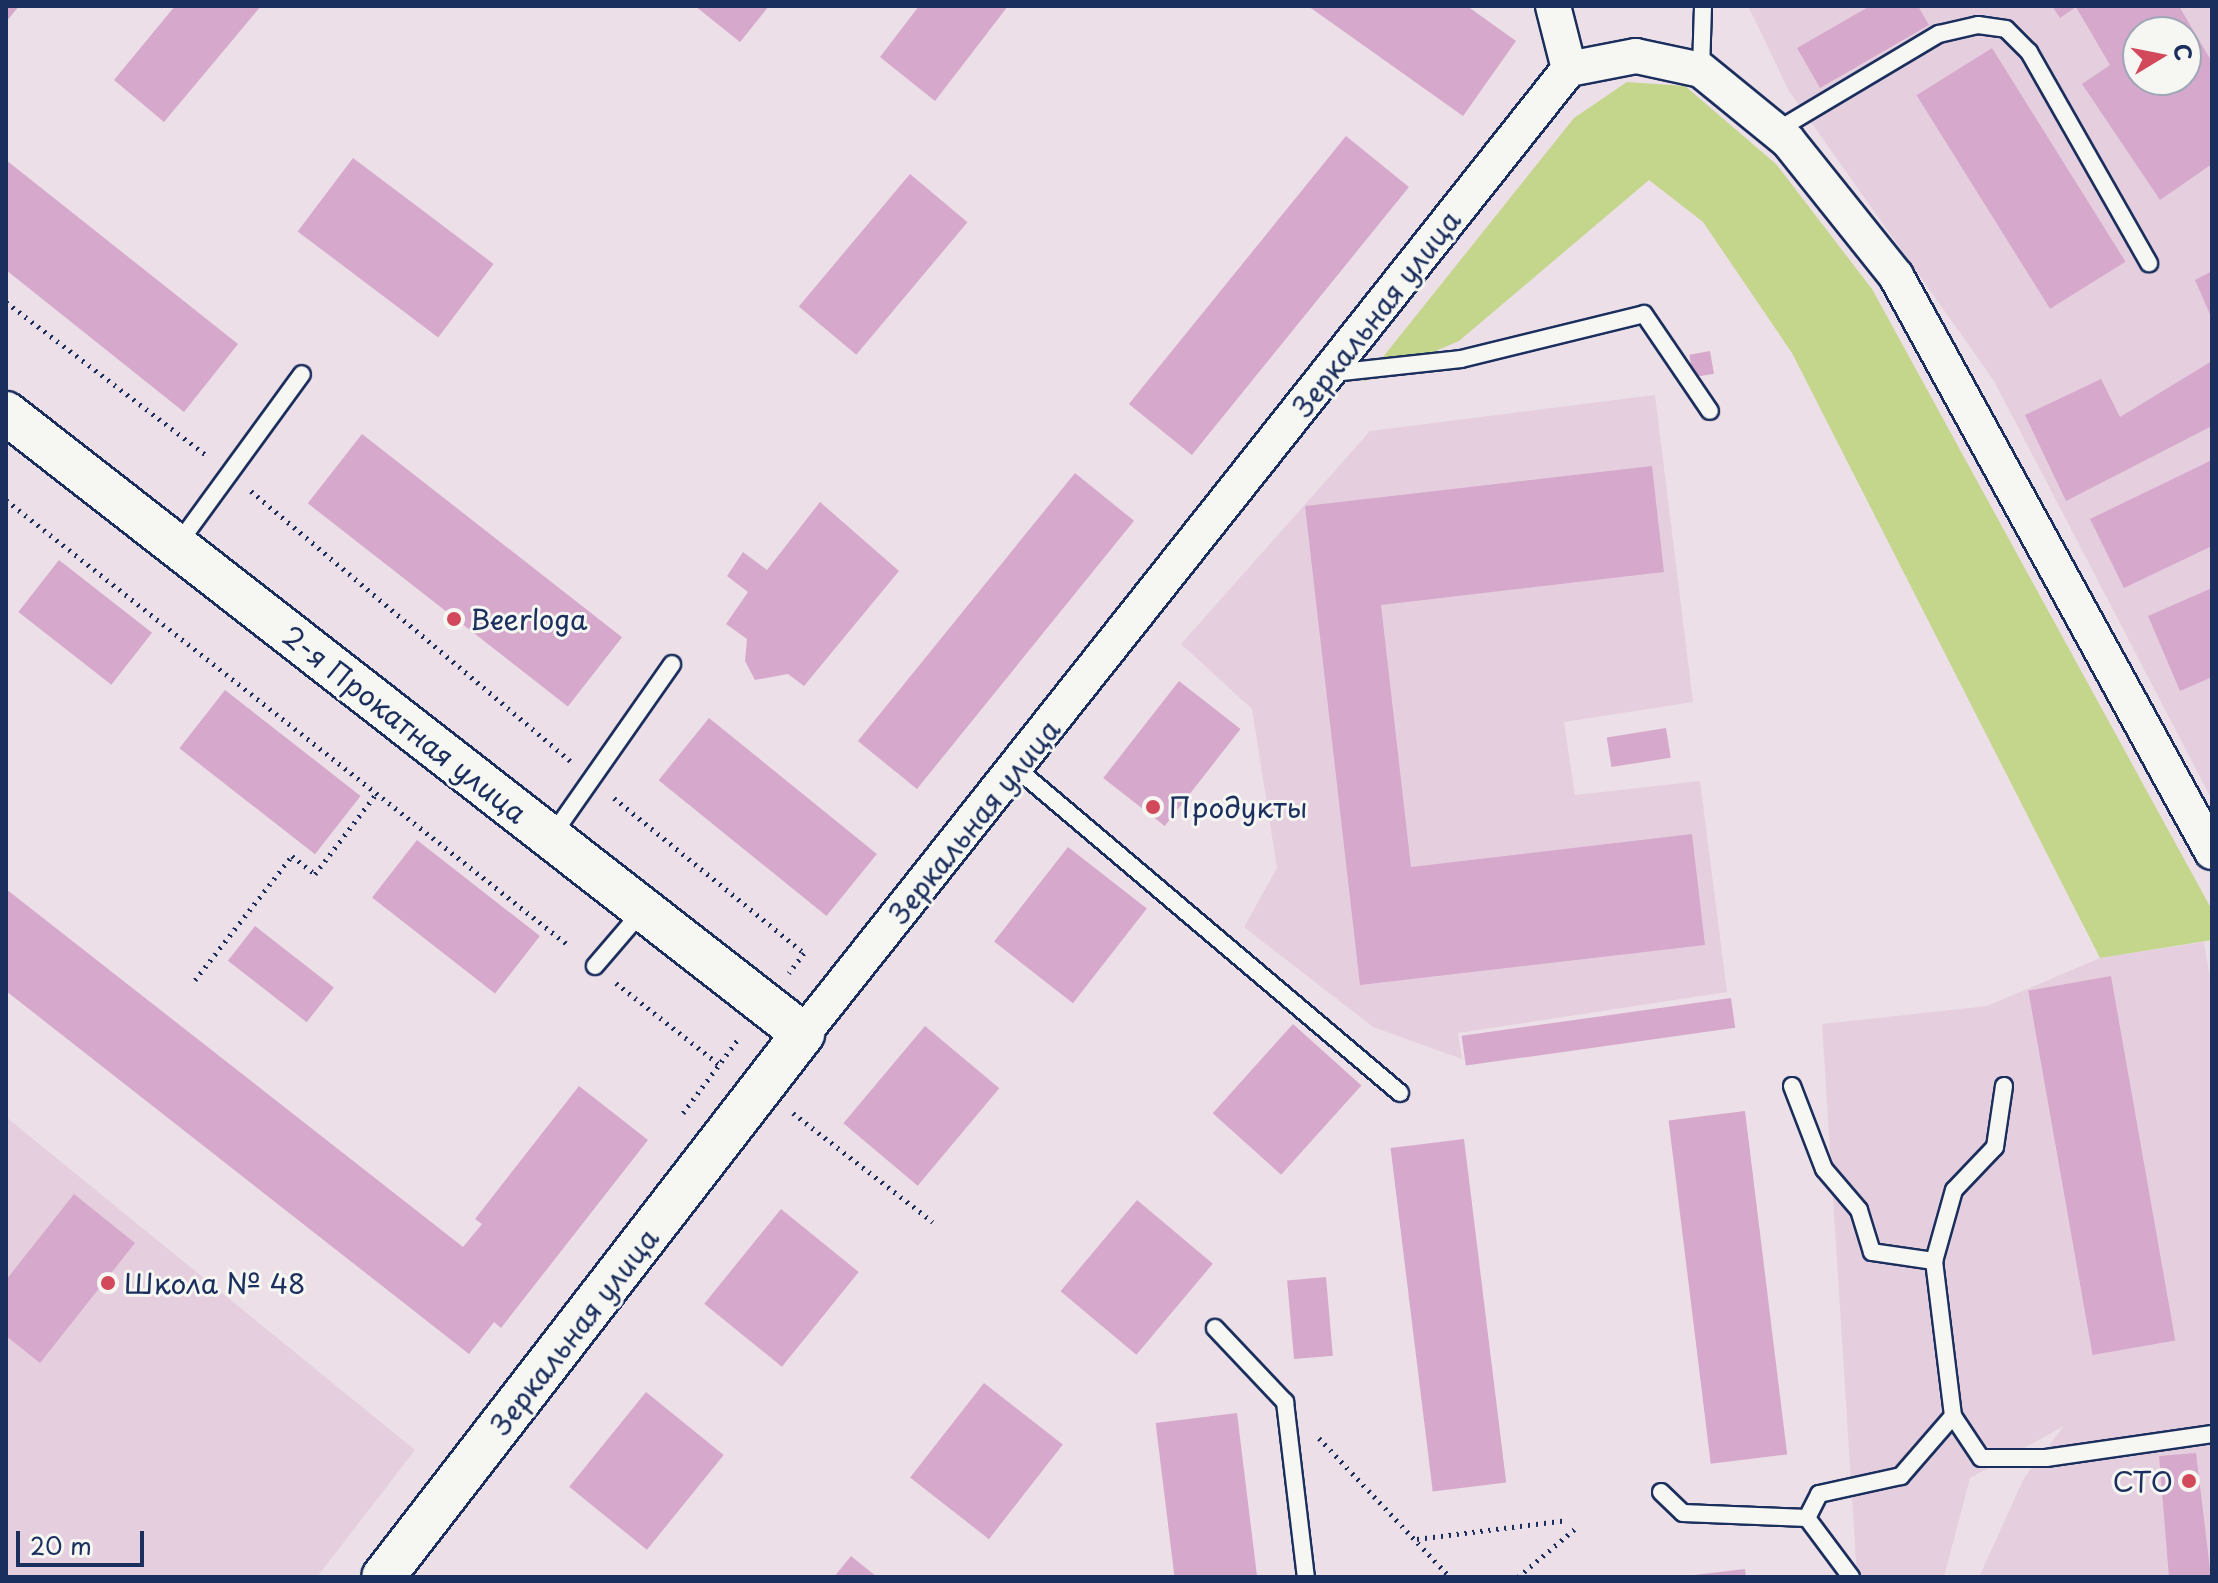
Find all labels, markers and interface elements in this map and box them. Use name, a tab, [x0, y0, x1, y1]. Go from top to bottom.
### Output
north arrow	[2122, 16, 2202, 96]
text: С	[2166, 41, 2202, 63]
street label: Зеркальная улица	[1285, 203, 1467, 423]
place label: Beerloga	[470, 602, 587, 636]
marker: Beerloga	[445, 610, 463, 628]
street label: 2-я Прокатная улица	[275, 618, 535, 830]
street label: Зеркальная улица	[881, 712, 1067, 930]
place label: Продукты	[1169, 790, 1307, 824]
marker: Продукты	[1144, 798, 1162, 816]
street label: Зеркальная улица	[483, 1221, 665, 1441]
place label: Школа № 48	[124, 1266, 307, 1300]
marker: Школа № 48	[99, 1274, 117, 1292]
place label: СТО	[2112, 1464, 2173, 1498]
marker: СТО	[2180, 1472, 2198, 1490]
scale bar	[20, 1515, 148, 1565]
text: 20 m	[30, 1527, 92, 1563]

